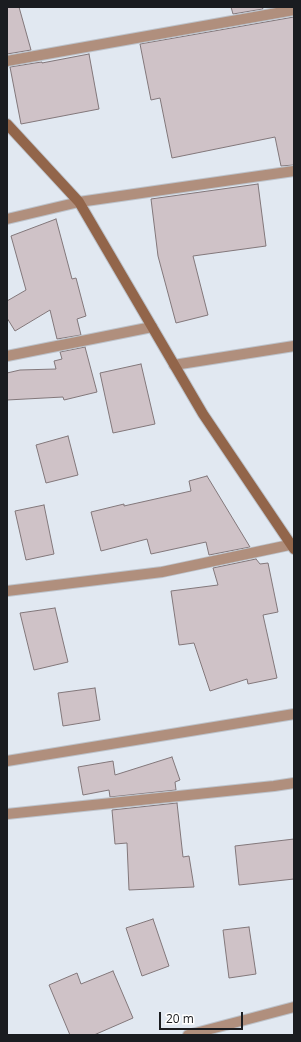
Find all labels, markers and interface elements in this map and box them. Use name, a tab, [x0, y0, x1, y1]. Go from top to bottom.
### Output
scale bar	[161, 1004, 245, 1030]
text: 20 m	[166, 1010, 194, 1027]

